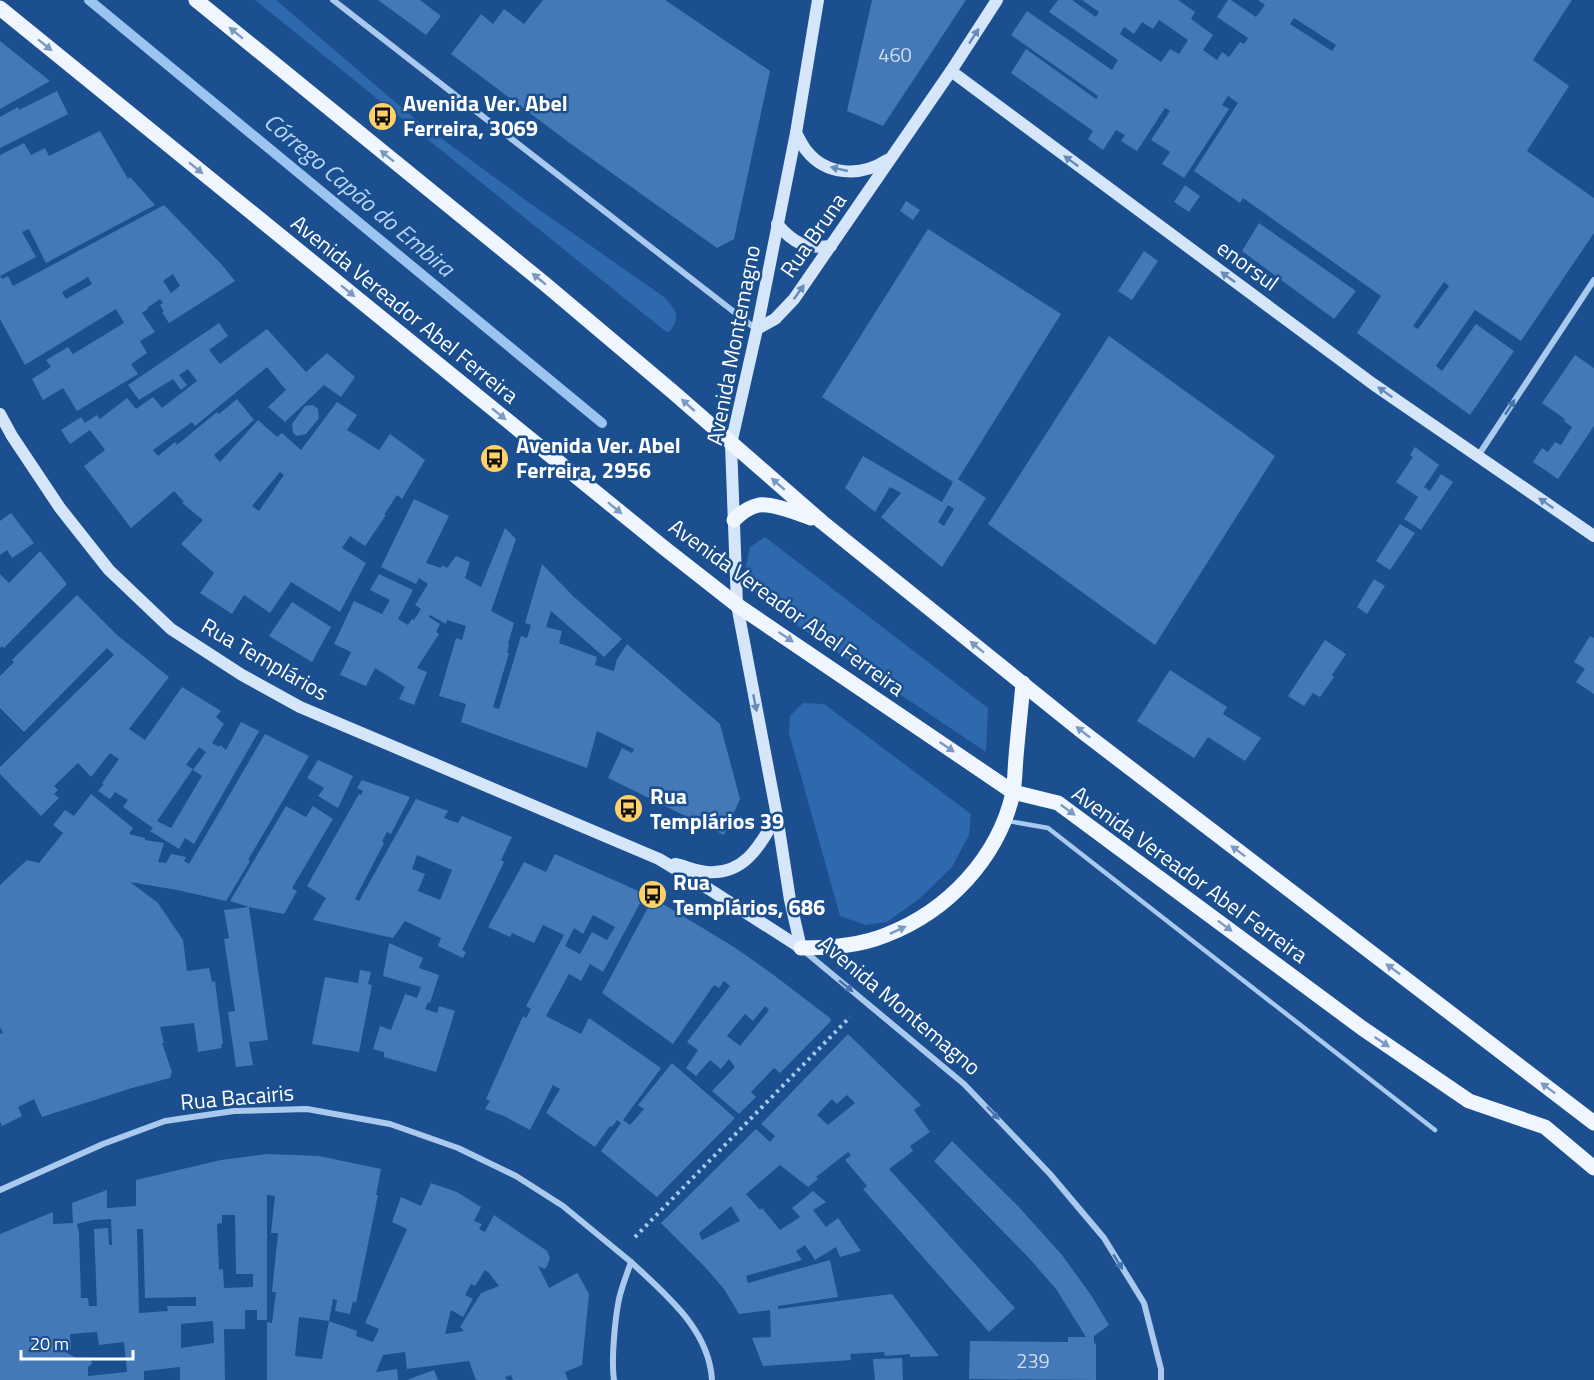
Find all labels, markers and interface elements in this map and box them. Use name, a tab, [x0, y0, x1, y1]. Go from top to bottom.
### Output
one-way arrow	[228, 26, 244, 39]
one-way arrow	[968, 28, 979, 44]
one-way arrow	[37, 38, 52, 51]
house number: 460	[878, 39, 912, 70]
place label: Avenida Ver. Abel Ferreira, 3069	[403, 86, 568, 145]
bus stop icon: Avenida Ver. Abel Ferreira, 3069	[366, 100, 398, 132]
water label: Córrego Capão do Embira	[257, 104, 464, 286]
one-way arrow	[380, 150, 395, 163]
one-way arrow	[1064, 155, 1079, 167]
one-way arrow	[189, 162, 204, 174]
one-way arrow	[829, 164, 848, 173]
street label: Rua Bruna	[771, 186, 855, 284]
street label: Avenida Vereador Abel Ferreira	[284, 206, 526, 412]
street label: enorsul	[1210, 231, 1286, 299]
street label: Avenida Montemagno	[697, 242, 769, 448]
one-way arrow	[1221, 271, 1236, 283]
one-way arrow	[531, 273, 546, 285]
one-way arrow	[340, 285, 356, 298]
one-way arrow	[792, 285, 804, 300]
one-way arrow	[1378, 386, 1394, 398]
one-way arrow	[680, 398, 695, 412]
one-way arrow	[1505, 399, 1516, 415]
one-way arrow	[491, 408, 507, 421]
place label: Avenida Ver. Abel Ferreira, 2956	[516, 428, 681, 487]
bus stop icon: Avenida Ver. Abel Ferreira, 2956	[479, 442, 511, 474]
one-way arrow	[771, 478, 786, 491]
one-way arrow	[1538, 498, 1554, 509]
one-way arrow	[607, 502, 623, 515]
street label: Avenida Vereador Abel Ferreira	[662, 510, 912, 704]
street label: Rua Templários	[195, 609, 335, 709]
one-way arrow	[777, 632, 794, 643]
one-way arrow	[969, 640, 985, 653]
one-way arrow	[751, 694, 760, 713]
one-way arrow	[1075, 726, 1091, 739]
one-way arrow	[938, 741, 954, 753]
street label: Avenida Vereador Abel Ferreira	[1065, 777, 1315, 971]
place label: Rua Templários 39	[650, 779, 784, 838]
bus stop icon: Rua Templários 39	[613, 793, 645, 825]
one-way arrow	[1059, 804, 1075, 816]
one-way arrow	[1230, 845, 1246, 857]
place label: Rua Templários, 686	[673, 865, 825, 924]
bus stop icon: Rua Templários, 686	[636, 879, 668, 911]
one-way arrow	[1216, 920, 1232, 932]
one-way arrow	[890, 925, 907, 934]
street label: Avenida Montemagno	[811, 927, 989, 1083]
one-way arrow	[1385, 964, 1400, 976]
one-way arrow	[838, 979, 854, 992]
one-way arrow	[1373, 1036, 1389, 1048]
street label: Rua Bacairis	[179, 1075, 295, 1119]
one-way arrow	[1540, 1082, 1555, 1094]
one-way arrow	[985, 1106, 999, 1120]
one-way arrow	[1113, 1254, 1124, 1270]
scale bar	[21, 1323, 134, 1361]
text: 20 m	[30, 1330, 69, 1357]
house number: 239	[1016, 1345, 1050, 1376]

